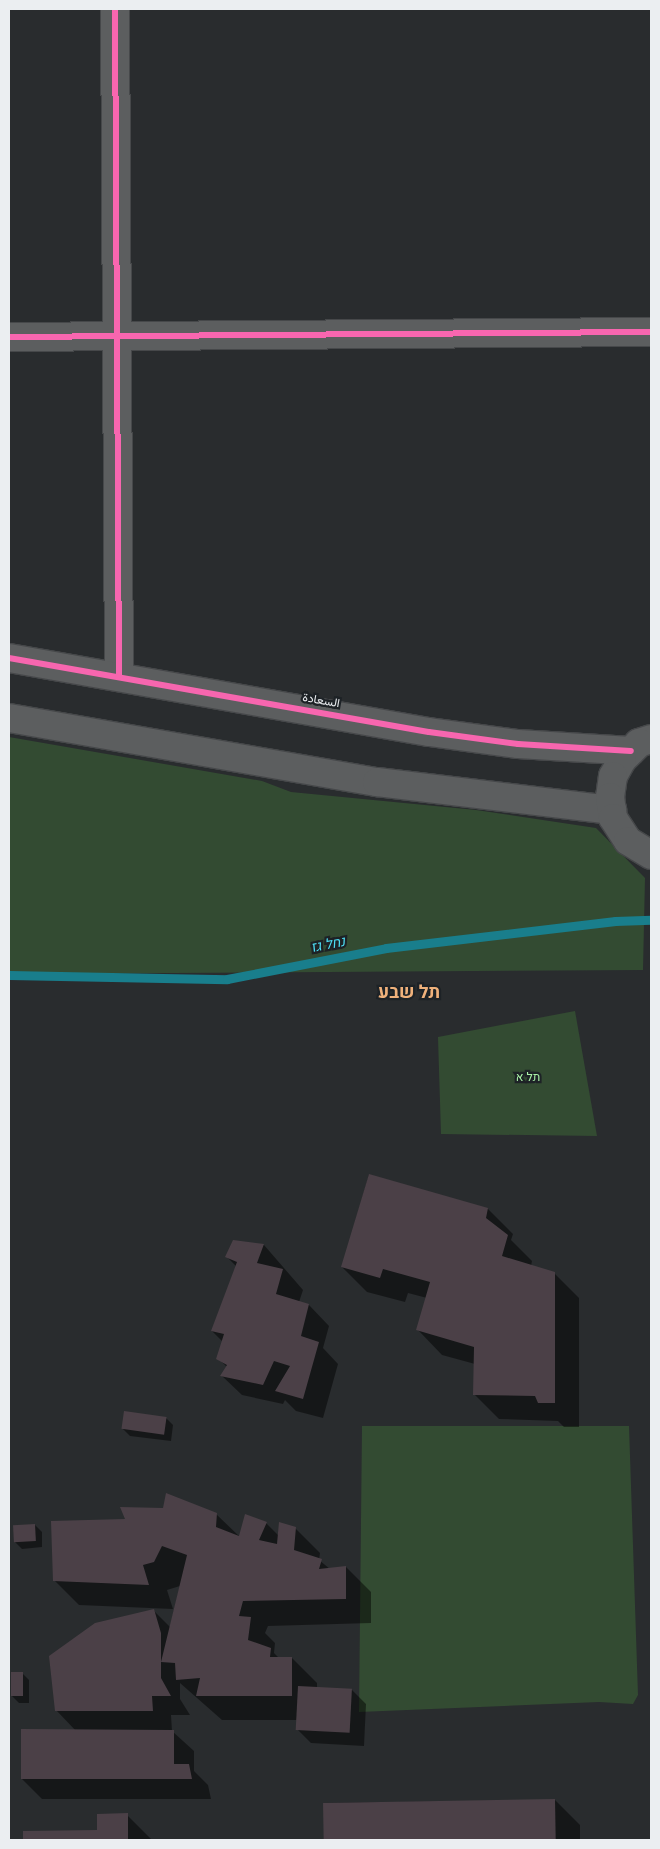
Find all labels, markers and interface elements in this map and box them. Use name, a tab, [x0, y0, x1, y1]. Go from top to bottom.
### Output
street label: السعادة	[301, 691, 341, 711]
water label: נחל גז	[309, 933, 347, 957]
district label: תל שבע	[378, 981, 440, 1003]
park label: תל א	[516, 1071, 540, 1085]

